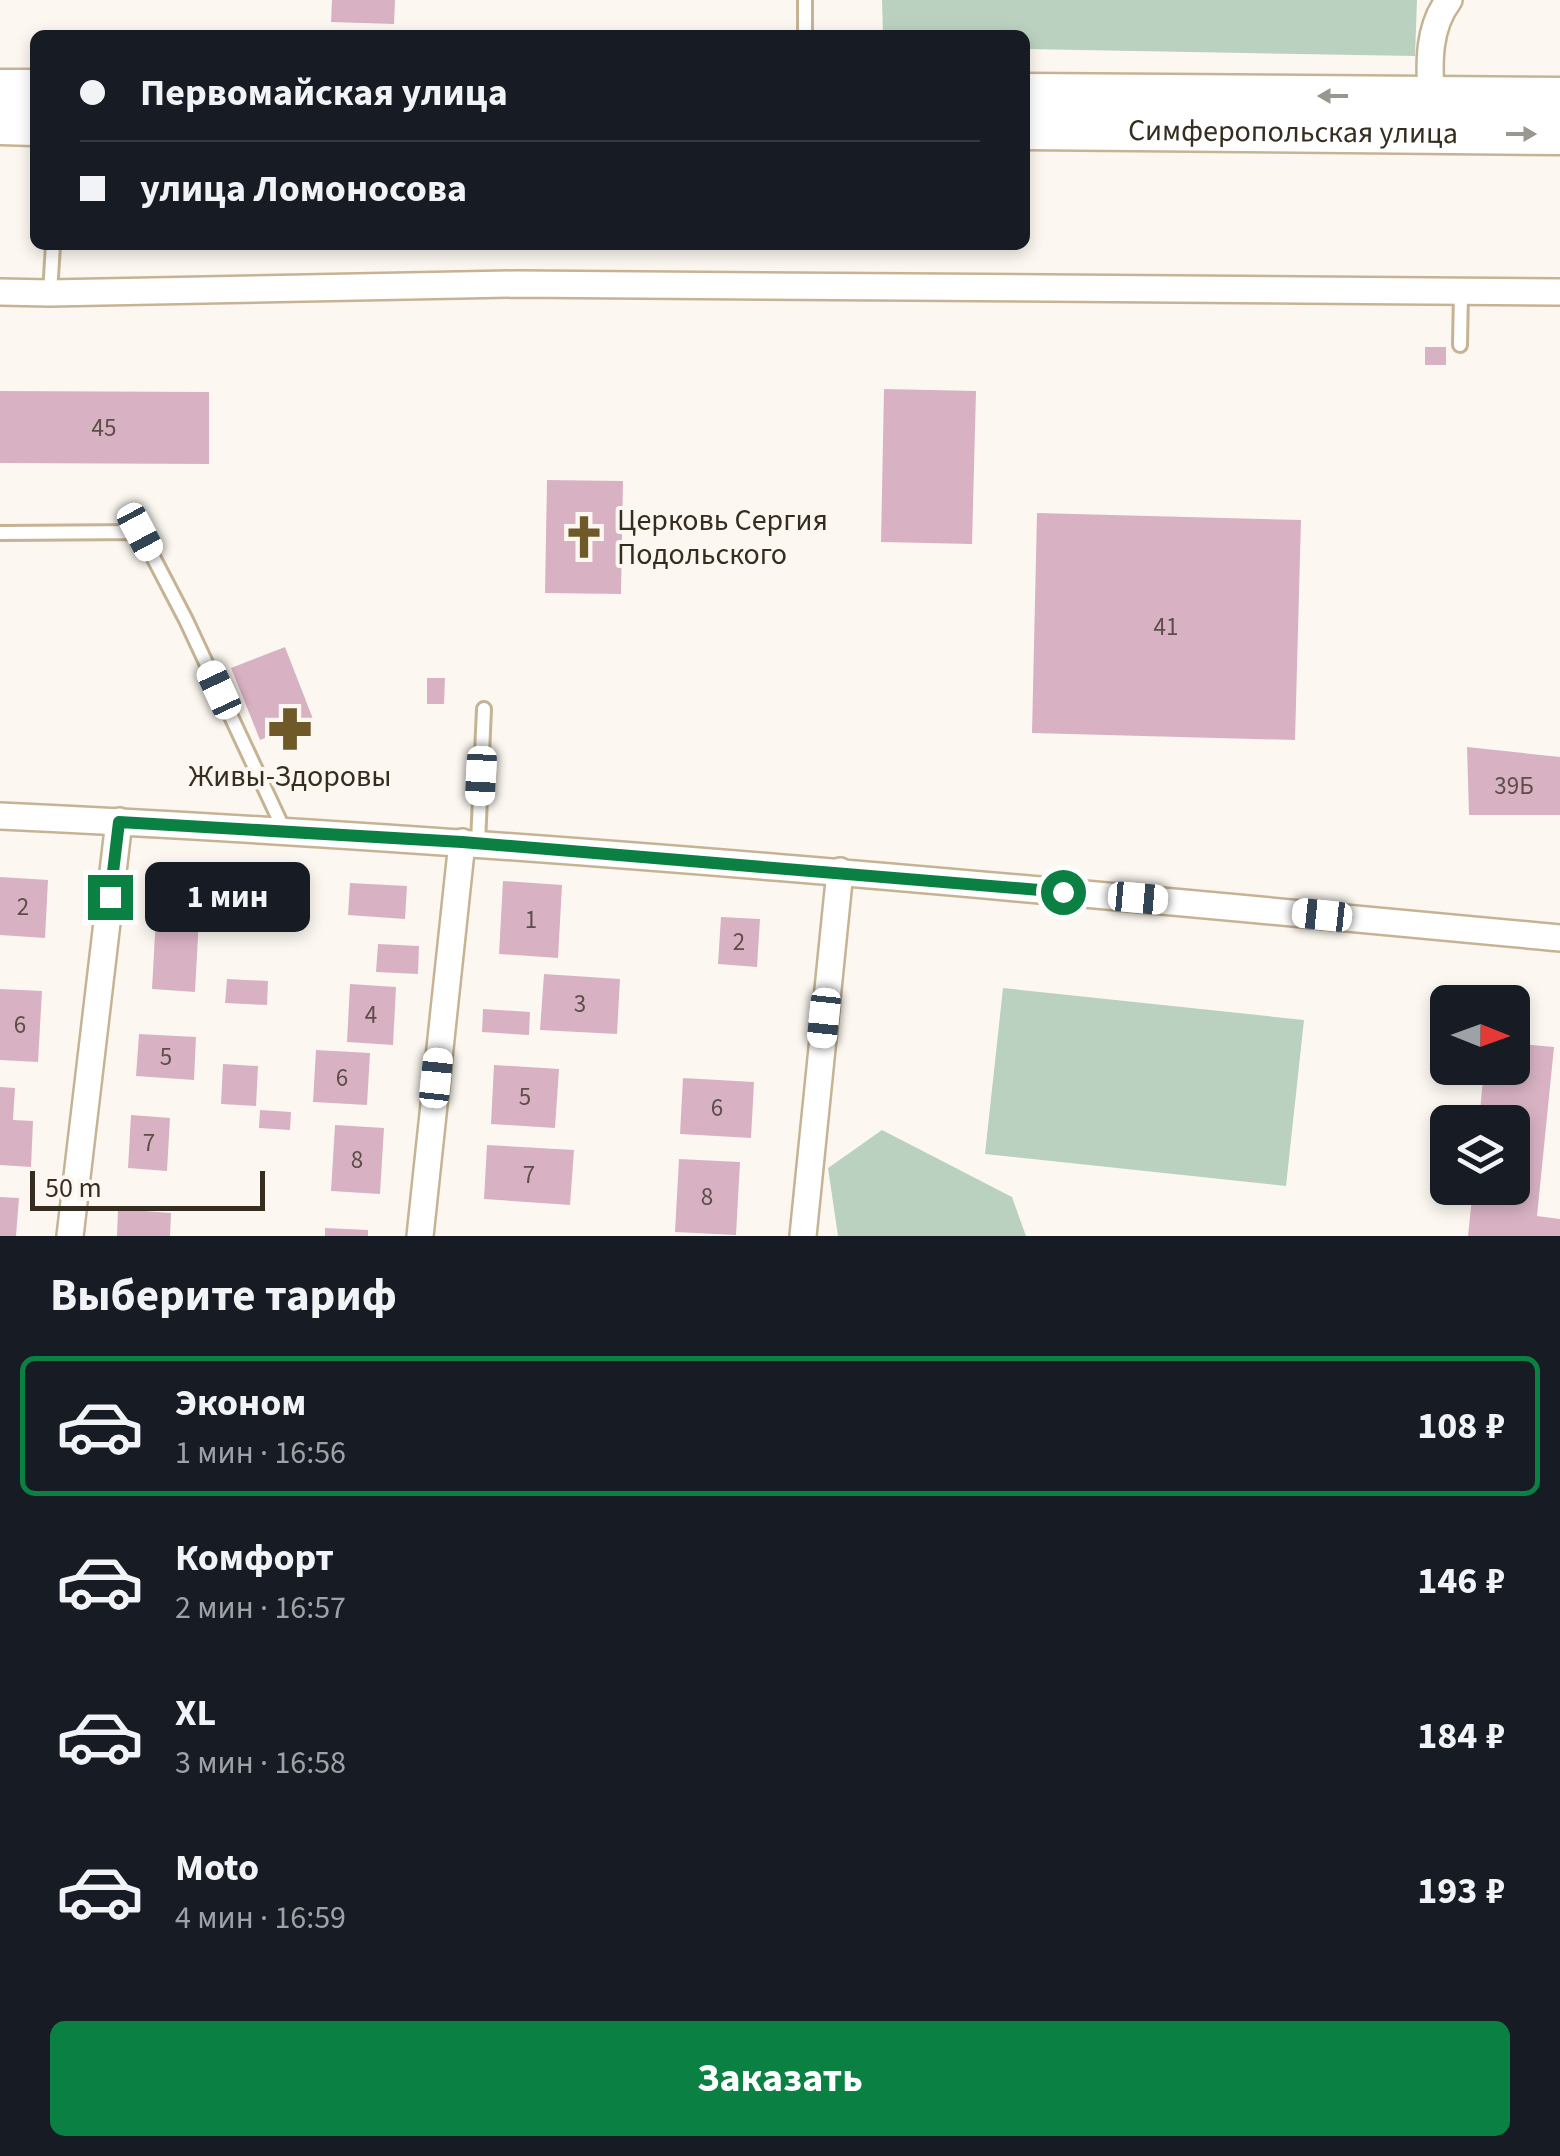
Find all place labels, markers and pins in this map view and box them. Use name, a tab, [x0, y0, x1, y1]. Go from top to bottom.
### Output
place label: Церковь Сергия Подольского	[617, 499, 828, 576]
church icon: Церковь Сергия Подольского	[560, 513, 608, 561]
pharmacy icon: Живы-Здоровы	[266, 705, 314, 753]
place label: Живы-Здоровы	[188, 755, 392, 798]

